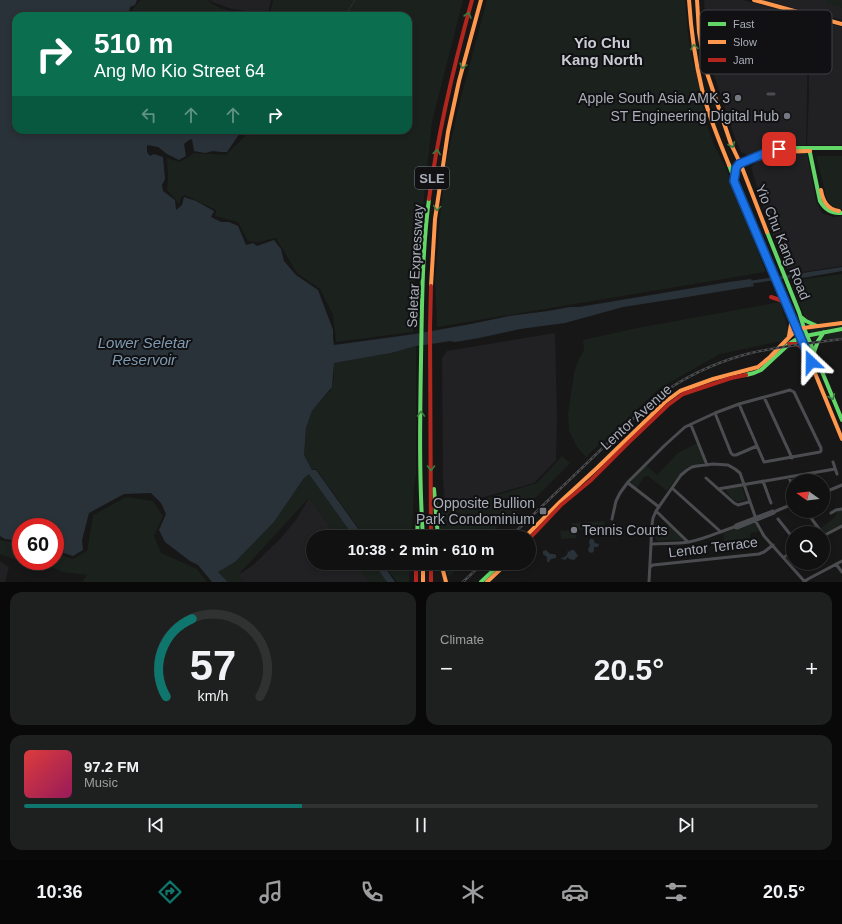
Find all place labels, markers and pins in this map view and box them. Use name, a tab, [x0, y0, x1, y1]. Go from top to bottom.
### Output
place label: Apple South Asia AMK 3	[578, 90, 730, 106]
marker: Apple South Asia AMK 3	[733, 93, 743, 103]
place label: ST Engineering Digital Hub	[610, 108, 779, 124]
marker: ST Engineering Digital Hub	[782, 111, 792, 121]
pin	[762, 132, 796, 166]
place label: Opposite Bullion Park Condominium	[416, 495, 535, 527]
marker: Opposite Bullion Park Condominium	[538, 506, 548, 516]
place label: Tennis Courts	[582, 522, 668, 538]
marker: Tennis Courts	[569, 525, 579, 535]

